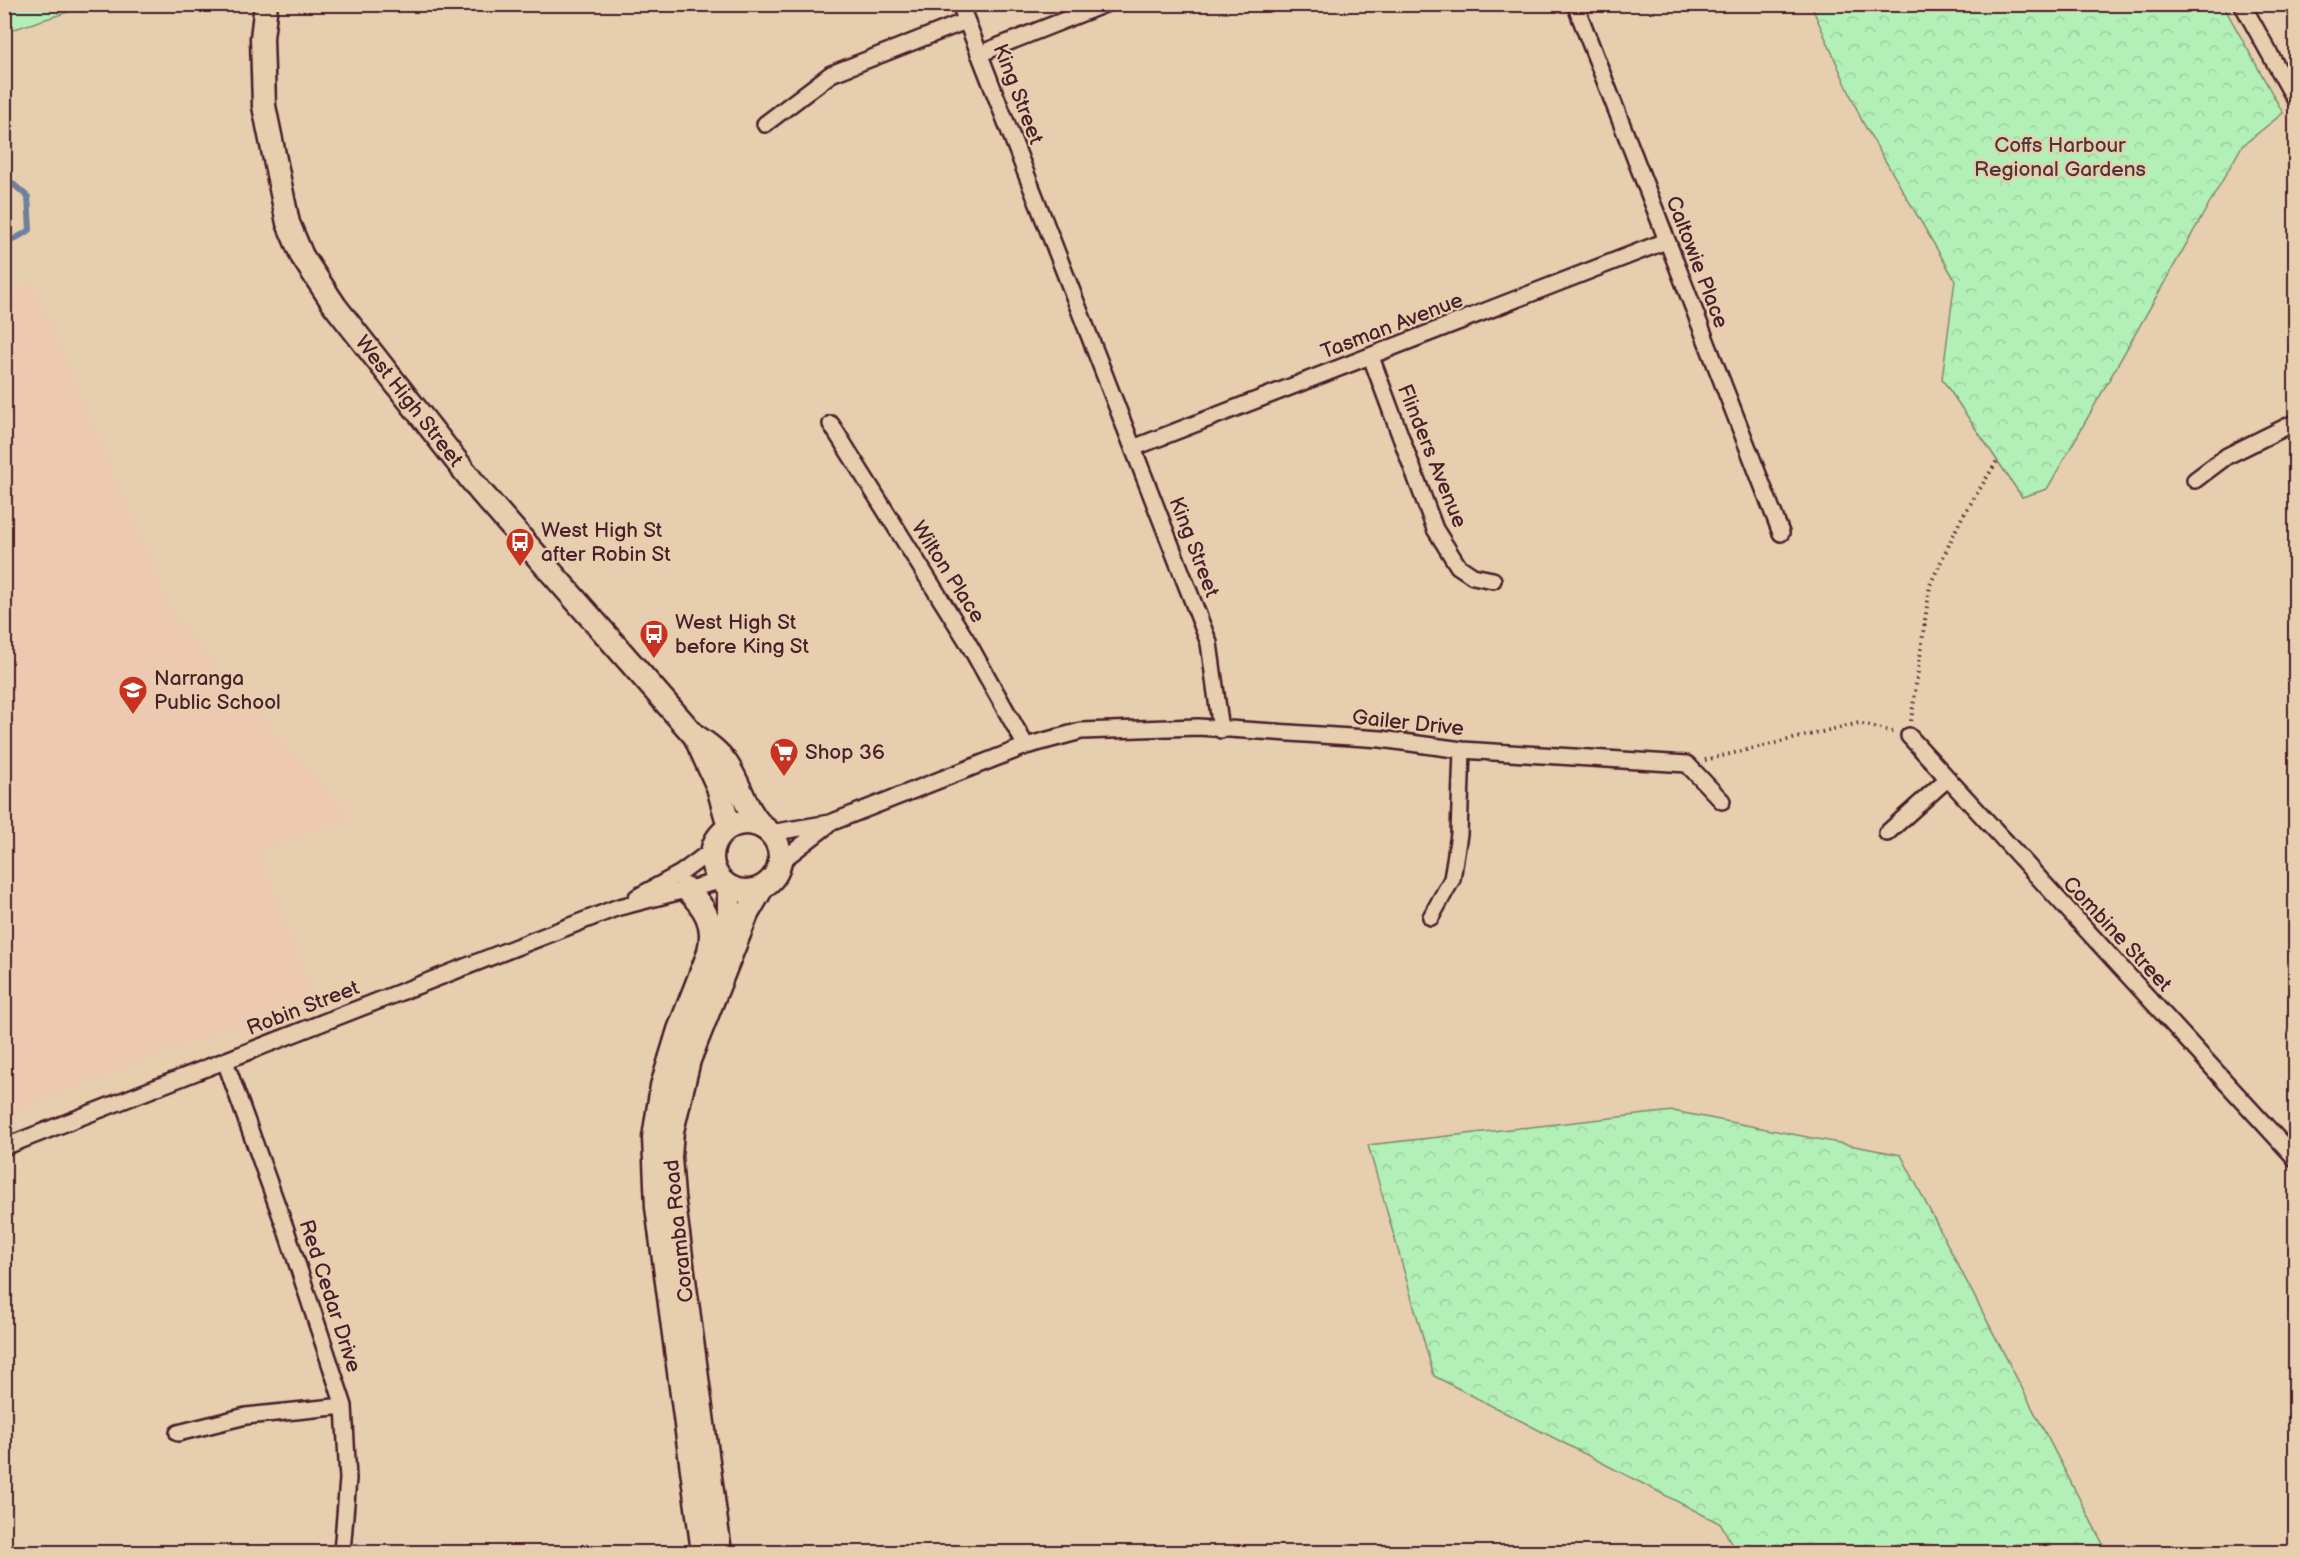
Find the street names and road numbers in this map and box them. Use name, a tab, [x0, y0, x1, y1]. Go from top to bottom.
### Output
street label: King Street	[987, 40, 1049, 148]
street label: Caltowie Place	[1660, 192, 1734, 332]
street label: Tasman Avenue	[1318, 287, 1466, 365]
street label: West High Street	[350, 330, 469, 472]
street label: Flinders Avenue	[1392, 381, 1472, 531]
street label: King Street	[1163, 493, 1225, 601]
street label: Wilton Place	[906, 516, 990, 628]
street label: Gailer Drive	[1351, 705, 1465, 741]
street label: Combine Street	[2057, 871, 2177, 997]
street label: Robin Street	[243, 975, 363, 1041]
street label: Coramba Road	[659, 1158, 699, 1304]
street label: Red Cedar Drive	[294, 1217, 366, 1375]

